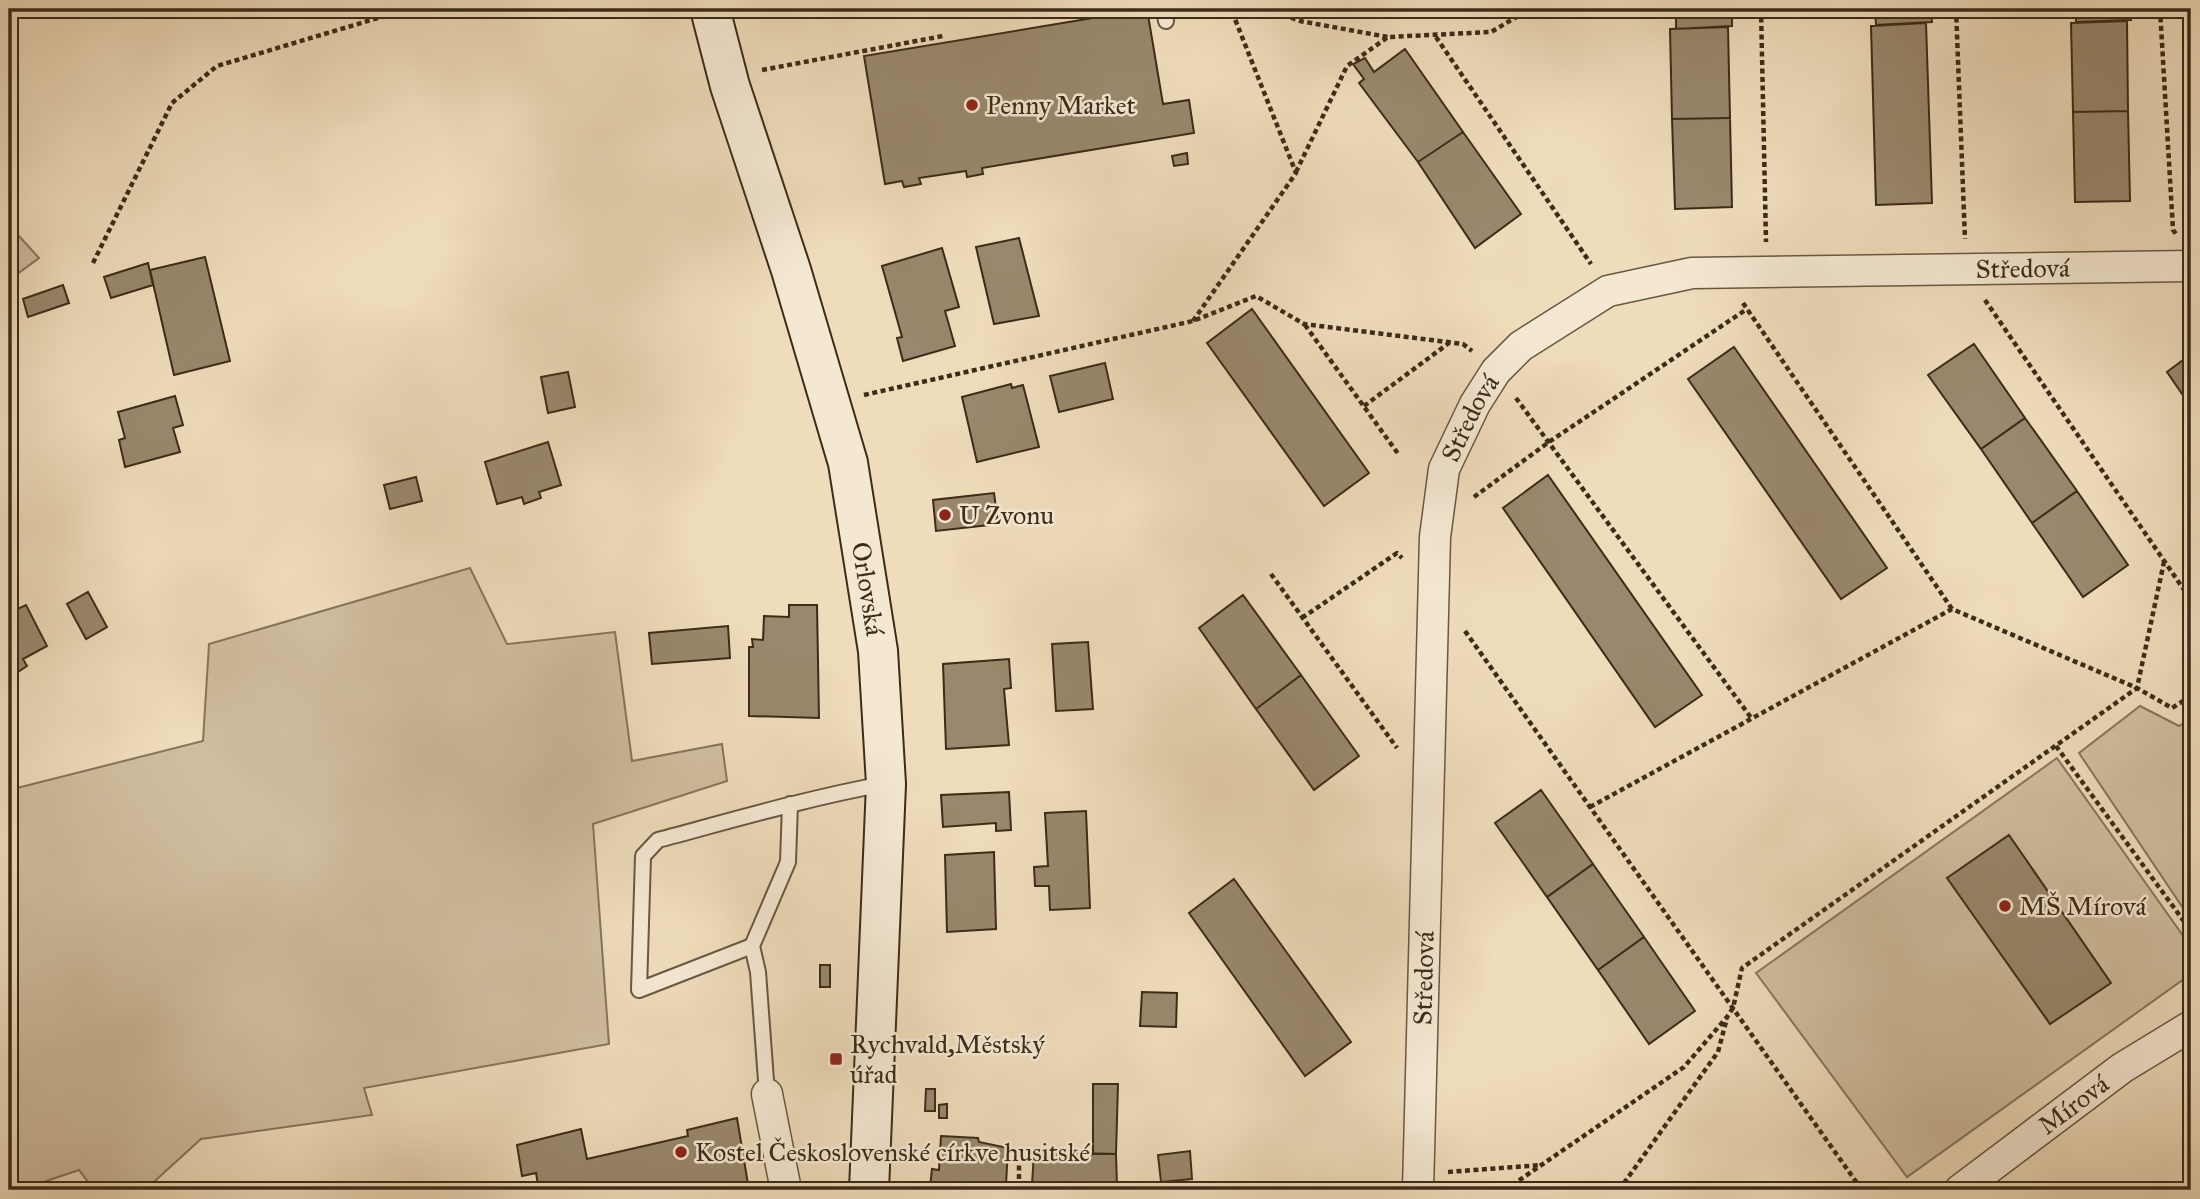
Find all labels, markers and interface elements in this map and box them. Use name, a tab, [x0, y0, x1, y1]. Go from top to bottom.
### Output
place label: Penny Market	[986, 89, 1136, 121]
marker: Penny Market	[964, 97, 980, 113]
street label: Středová	[1976, 252, 2070, 285]
street label: Středová	[1434, 368, 1506, 467]
place label: U Zvonu	[959, 499, 1054, 531]
marker: U Zvonu	[937, 507, 953, 523]
street label: Orlovská	[845, 540, 891, 638]
place label: MŠ Mírová	[2019, 890, 2146, 922]
marker: MŠ Mírová	[1997, 898, 2013, 914]
street label: Středová	[1406, 931, 1441, 1026]
place label: Rychvald,Městský úřad	[850, 1028, 1045, 1090]
marker: Rychvald,Městský úřad	[828, 1051, 844, 1067]
street label: Mírová	[2032, 1068, 2115, 1141]
place label: Kostel Československé církve husitské	[695, 1136, 1090, 1168]
marker: Kostel Československé církve husitské	[673, 1144, 689, 1160]

